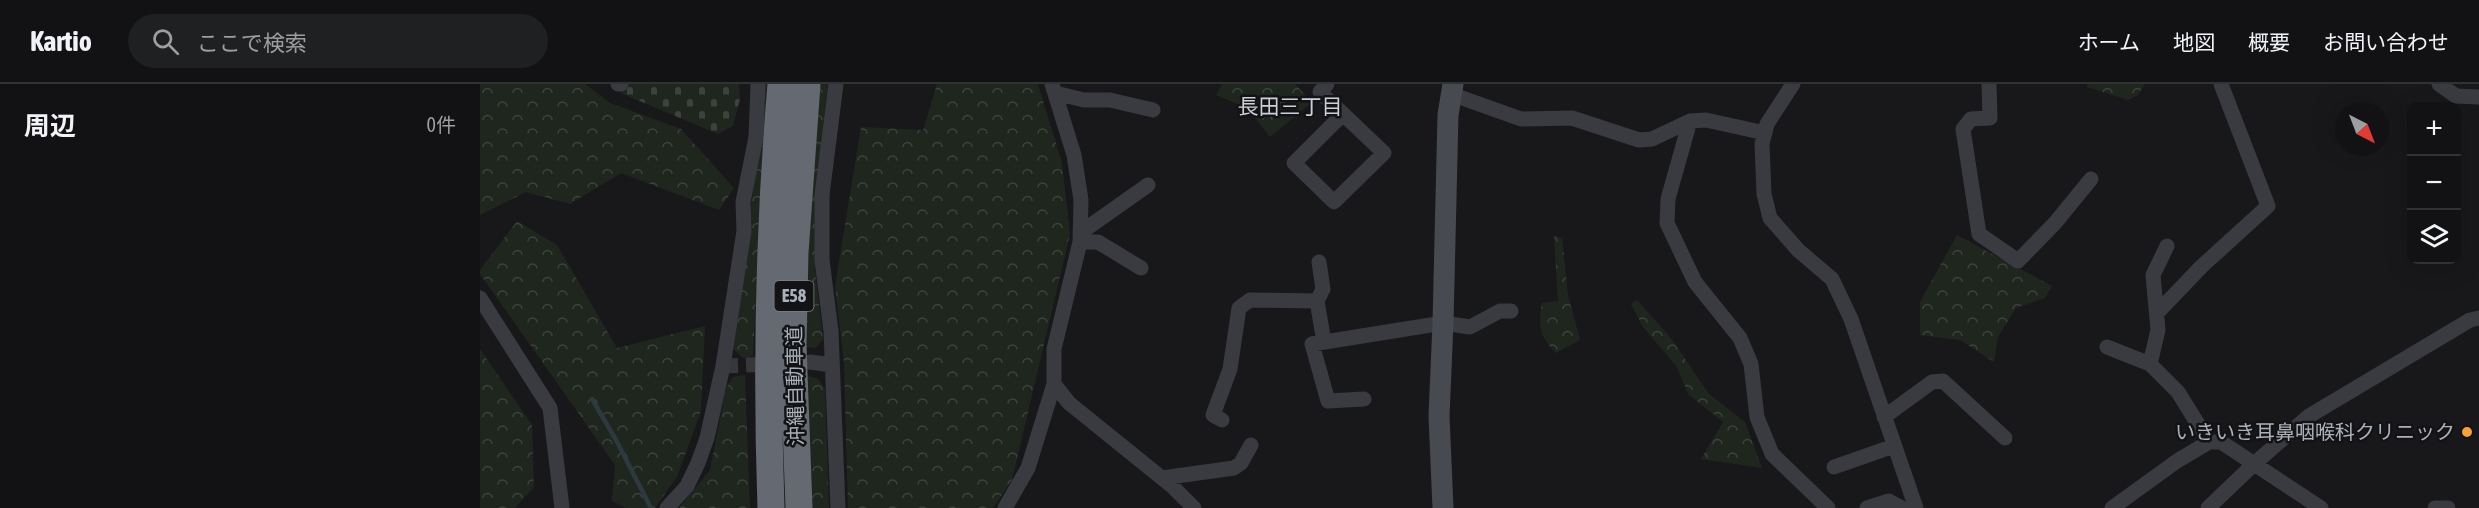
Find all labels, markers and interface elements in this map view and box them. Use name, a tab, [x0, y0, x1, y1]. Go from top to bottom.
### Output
search box	[128, 14, 548, 68]
text: Kartio	[30, 25, 92, 57]
icon: search	[149, 25, 182, 58]
text: ここで検索	[197, 30, 307, 56]
text: ホーム	[2078, 30, 2140, 54]
text: 地図	[2173, 30, 2215, 54]
text: 概要	[2248, 30, 2290, 54]
text: お問い合わせ	[2323, 30, 2449, 54]
district label: 長田三丁目	[1238, 94, 1343, 118]
north arrow	[2335, 102, 2389, 156]
map controls	[2407, 102, 2461, 264]
button: +	[2407, 102, 2461, 156]
text: 周辺	[24, 111, 76, 141]
text: 0件	[427, 113, 456, 136]
button: −	[2407, 156, 2461, 210]
button: layers	[2407, 210, 2461, 264]
road number: E58	[774, 281, 814, 311]
street label: 沖縄自動車道	[782, 326, 807, 446]
place label: いきいき耳鼻咽喉科クリニック	[2175, 420, 2455, 443]
marker: いきいき耳鼻咽喉科クリニック	[2460, 425, 2474, 439]

